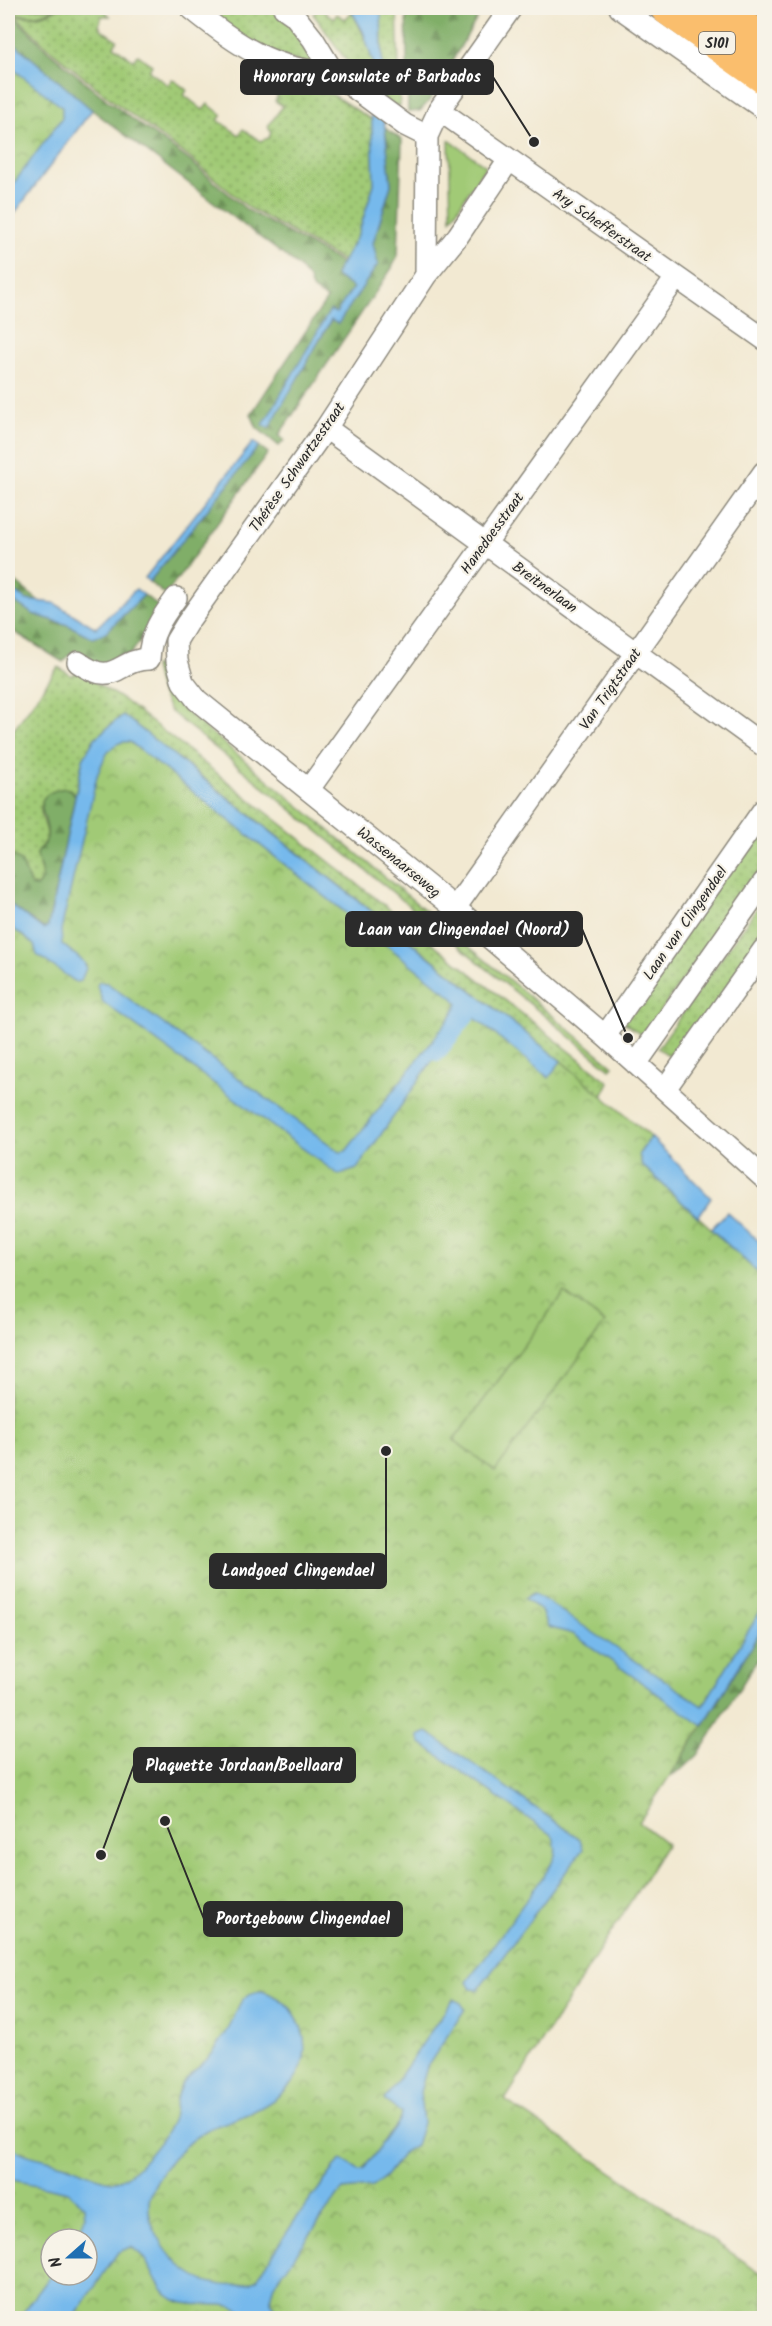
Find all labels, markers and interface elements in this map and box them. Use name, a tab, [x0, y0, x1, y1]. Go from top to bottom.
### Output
road number: S101	[699, 32, 735, 54]
callout: Honorary Consulate of Barbados	[241, 60, 493, 94]
text: Honorary Consulate of Barbados	[253, 65, 482, 90]
street label: Ary Schefferstraat	[547, 183, 656, 269]
street label: Thérèse Schwartzestraat	[244, 397, 352, 538]
street label: Hanedoesstraat	[455, 487, 531, 580]
street label: Breitnerlaan	[507, 556, 582, 620]
street label: Van Trigtstraat	[574, 643, 648, 736]
street label: Wassenaarseweg	[351, 821, 446, 904]
street label: Laan van Clingendael	[637, 861, 734, 986]
callout: Laan van Clingendael (Noord)	[346, 912, 582, 946]
text: Laan van Clingendael (Noord)	[358, 918, 570, 943]
callout: Landgoed Clingendael	[210, 1554, 386, 1588]
text: Landgoed Clingendael	[222, 1559, 375, 1584]
callout: Plaquette Jordaan/Boellaard	[134, 1748, 355, 1782]
text: Plaquette Jordaan/Boellaard	[145, 1754, 343, 1779]
callout: Poortgebouw Clingendael	[204, 1902, 402, 1936]
text: Poortgebouw Clingendael	[216, 1907, 391, 1932]
north arrow	[39, 2227, 99, 2287]
text: N	[43, 2253, 70, 2271]

